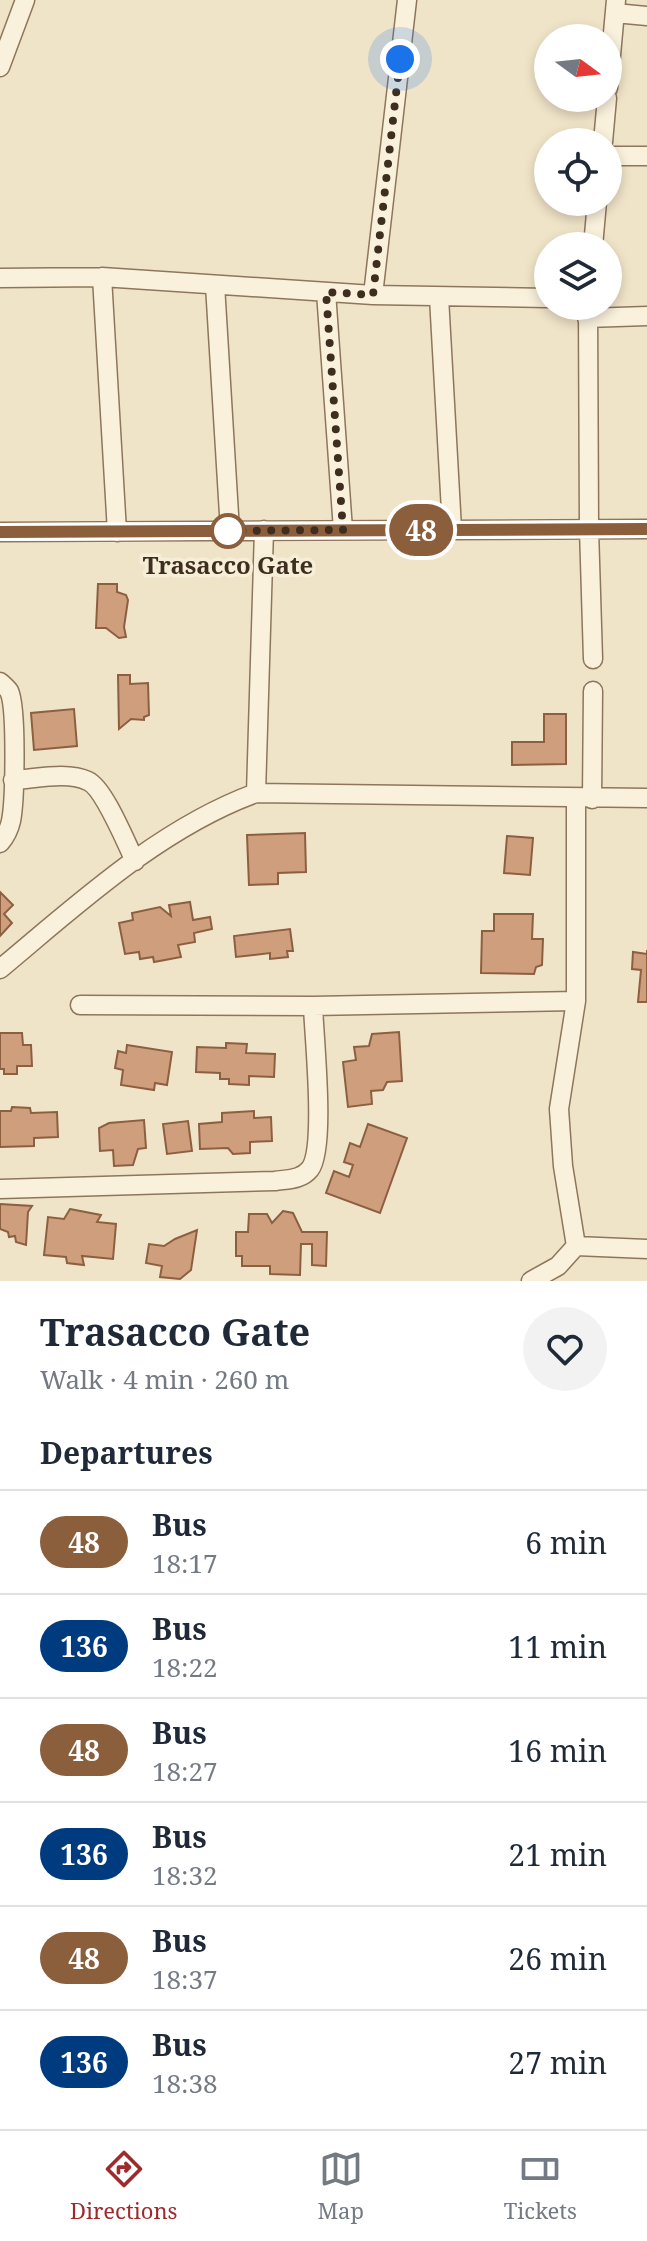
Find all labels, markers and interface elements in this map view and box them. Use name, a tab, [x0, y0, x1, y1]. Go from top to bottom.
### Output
north arrow	[534, 24, 622, 112]
map controls	[534, 24, 622, 320]
your location	[380, 39, 420, 79]
button: locate	[534, 128, 622, 216]
button: layers	[534, 232, 622, 320]
line badge: 48	[385, 504, 457, 556]
text: 48	[405, 511, 437, 549]
marker: Trasacco Gate	[211, 514, 245, 548]
place label: Trasacco Gate	[143, 548, 313, 581]
text: Trasacco Gate	[40, 1305, 310, 1357]
button: heart	[523, 1307, 607, 1391]
text: Walk · 4 min · 260 m	[40, 1361, 289, 1397]
text: Departures	[40, 1432, 213, 1473]
text: Bus	[152, 1504, 207, 1545]
text: 6 min	[525, 1522, 607, 1563]
text: 48	[68, 1523, 100, 1561]
text: 18:17	[152, 1545, 218, 1581]
text: Bus	[152, 1608, 207, 1649]
text: 11 min	[508, 1626, 607, 1667]
text: 136	[60, 1627, 108, 1665]
text: 18:22	[152, 1649, 218, 1685]
text: Bus	[152, 1712, 207, 1753]
text: 16 min	[508, 1730, 607, 1771]
text: 48	[68, 1731, 100, 1769]
text: 18:27	[152, 1753, 218, 1789]
text: Bus	[152, 1816, 207, 1857]
text: 21 min	[508, 1834, 607, 1875]
text: 136	[60, 1835, 108, 1873]
text: 18:32	[152, 1857, 218, 1893]
text: Bus	[152, 1920, 207, 1961]
text: 26 min	[508, 1938, 607, 1979]
text: 48	[68, 1939, 100, 1977]
text: 18:37	[152, 1961, 218, 1997]
text: Bus	[152, 2024, 207, 2065]
text: 27 min	[508, 2042, 607, 2083]
text: 136	[60, 2043, 108, 2081]
text: 18:38	[152, 2065, 218, 2101]
tab: Directions	[70, 2147, 178, 2225]
tab: Map	[317, 2147, 364, 2225]
tab: Tickets	[504, 2147, 577, 2225]

